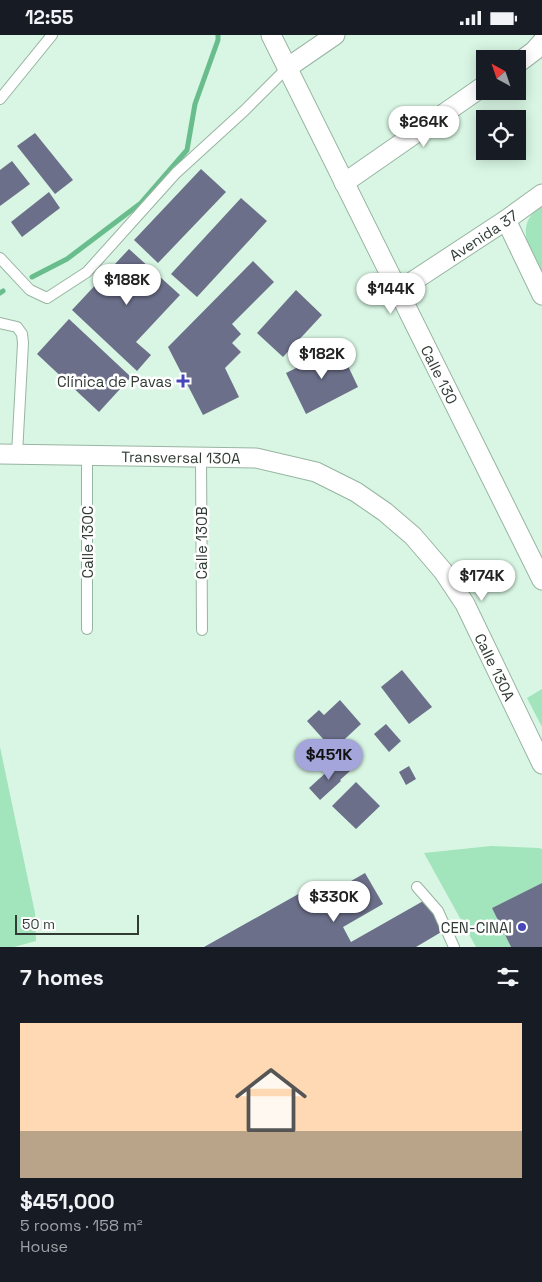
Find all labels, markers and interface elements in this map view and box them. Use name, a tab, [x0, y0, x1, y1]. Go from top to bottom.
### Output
text: 12:55	[25, 5, 73, 30]
north arrow	[476, 50, 526, 100]
map controls	[476, 50, 526, 160]
pin: $264K	[389, 105, 459, 148]
button: locate	[476, 110, 526, 160]
text: $264K	[399, 111, 449, 132]
street label: Avenida 37	[445, 205, 521, 264]
pin: $188K	[92, 263, 162, 306]
text: $188K	[104, 269, 150, 290]
pin: $144K	[356, 273, 426, 315]
text: $144K	[367, 278, 415, 299]
pin: $182K	[287, 337, 357, 380]
street label: Calle 130	[417, 342, 462, 407]
text: $182K	[299, 343, 345, 364]
place label: Clínica de Pavas	[57, 372, 172, 391]
marker: Clínica de Pavas	[176, 374, 190, 388]
street label: Transversal 130A	[121, 446, 241, 467]
street label: Calle 130C	[78, 506, 97, 578]
street label: Calle 130B	[192, 506, 211, 580]
pin: $174K	[447, 559, 517, 602]
text: $174K	[459, 565, 505, 586]
street label: Calle 130A	[471, 630, 520, 704]
pin: $451K	[294, 739, 364, 781]
text: $451K	[306, 744, 352, 765]
pin: $330K	[299, 881, 369, 923]
text: $330K	[309, 886, 359, 907]
scale bar	[15, 912, 139, 935]
text: 50 m	[22, 915, 55, 933]
place label: CEN-CINAI	[441, 918, 512, 937]
marker: CEN-CINAI	[516, 921, 528, 933]
icon: filters	[494, 963, 522, 991]
text: 7 homes	[20, 964, 104, 991]
icon: home	[226, 1055, 316, 1145]
text: $451,000	[20, 1188, 115, 1215]
text: 5 rooms · 158 m²	[20, 1215, 143, 1236]
text: House	[20, 1236, 68, 1257]

